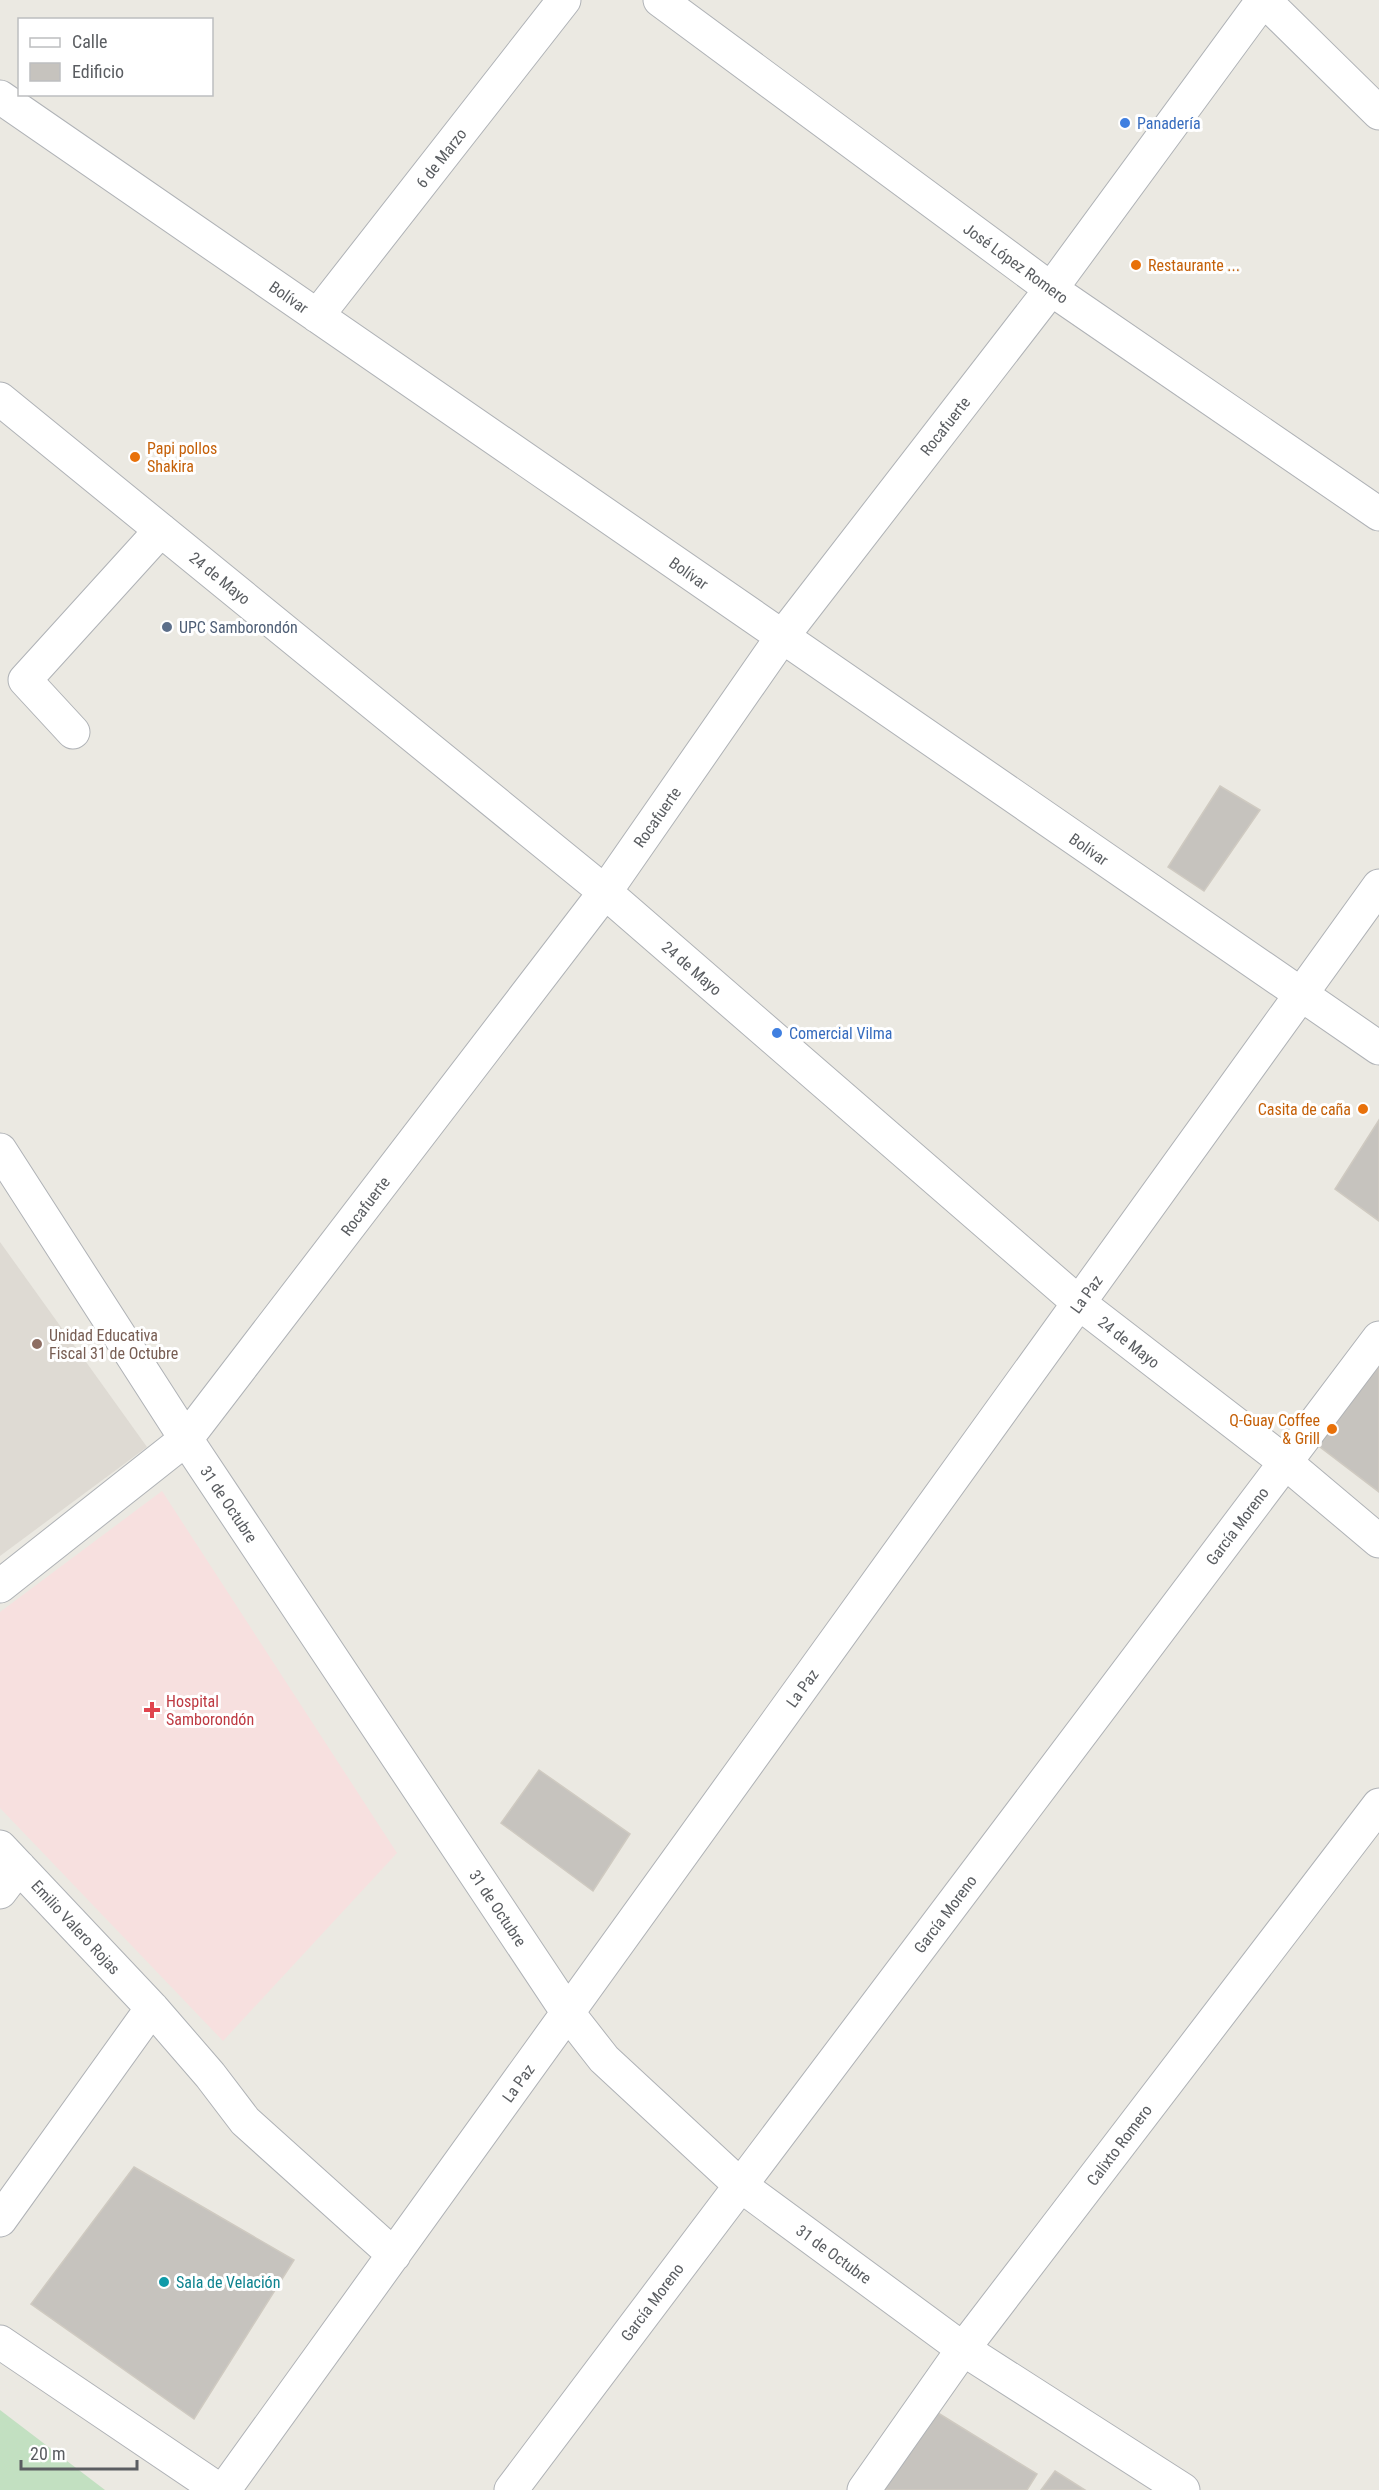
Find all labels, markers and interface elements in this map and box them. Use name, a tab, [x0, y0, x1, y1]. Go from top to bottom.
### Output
legend	[18, 18, 213, 96]
text: Calle	[72, 31, 108, 52]
text: Edificio	[72, 61, 124, 82]
place label: Panadería	[1137, 114, 1201, 133]
marker: Panadería	[1118, 116, 1132, 130]
street label: 6 de Marzo	[412, 125, 471, 192]
street label: José López Romero	[960, 219, 1072, 308]
place label: Restaurante ...	[1148, 256, 1240, 275]
marker: Restaurante ...	[1129, 258, 1143, 272]
street label: Bolívar	[265, 277, 312, 318]
street label: Rocafuerte	[917, 393, 974, 459]
place label: Papi pollos Shakira	[147, 439, 217, 476]
marker: Papi pollos Shakira	[128, 450, 142, 464]
street label: 24 de Mayo	[185, 548, 254, 609]
street label: Bolívar	[665, 553, 712, 594]
place label: UPC Samborondón	[179, 618, 298, 637]
marker: UPC Samborondón	[160, 620, 174, 634]
street label: Rocafuerte	[630, 783, 685, 851]
street label: Bolívar	[1065, 829, 1112, 870]
street label: 24 de Mayo	[658, 937, 725, 999]
place label: Comercial Vilma	[789, 1024, 892, 1043]
marker: Comercial Vilma	[770, 1026, 784, 1040]
place label: Casita de caña	[1258, 1100, 1351, 1119]
marker: Casita de caña	[1356, 1102, 1370, 1116]
street label: Rocafuerte	[337, 1173, 394, 1240]
street label: La Paz	[1066, 1272, 1107, 1317]
street label: 24 de Mayo	[1094, 1312, 1163, 1372]
place label: Unidad Educativa Fiscal 31 de Octubre	[49, 1326, 178, 1363]
marker: Unidad Educativa Fiscal 31 de Octubre	[30, 1337, 44, 1351]
place label: Q-Guay Coffee & Grill	[1229, 1411, 1320, 1448]
marker: Q-Guay Coffee & Grill	[1325, 1422, 1339, 1436]
street label: 31 de Octubre	[196, 1462, 261, 1546]
street label: García Moreno	[1202, 1484, 1273, 1569]
street label: La Paz	[782, 1666, 823, 1711]
place label: Hospital Samborondón	[166, 1692, 254, 1729]
marker: Hospital Samborondón	[143, 1701, 161, 1719]
street label: 31 de Octubre	[465, 1866, 530, 1950]
street label: García Moreno	[910, 1872, 981, 1957]
street label: Emilio Valero Rojas	[27, 1876, 124, 1978]
street label: La Paz	[498, 2061, 539, 2106]
street label: Calixto Romero	[1083, 2101, 1156, 2189]
street label: 31 de Octubre	[792, 2221, 875, 2288]
street label: García Moreno	[617, 2260, 688, 2345]
place label: Sala de Velación	[176, 2273, 280, 2292]
marker: Sala de Velación	[157, 2275, 171, 2289]
scale bar	[21, 2433, 136, 2471]
text: 20 m	[30, 2443, 65, 2464]

